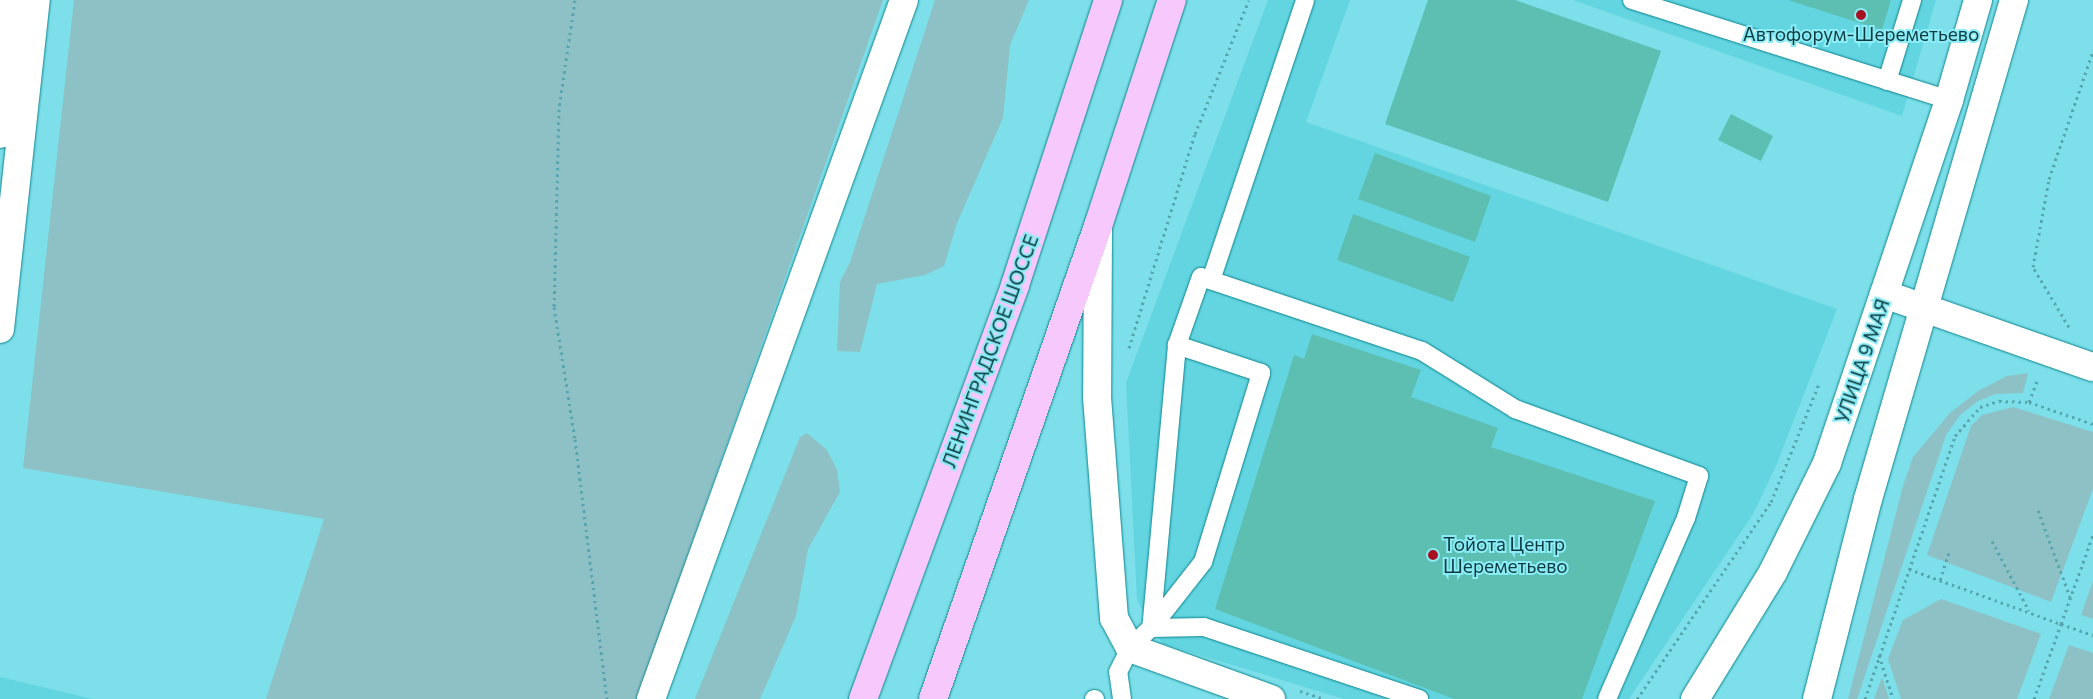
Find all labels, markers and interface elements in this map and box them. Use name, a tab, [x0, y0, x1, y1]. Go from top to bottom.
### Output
marker: Автофорум-Шереметьево	[1855, 9, 1867, 21]
place label: Автофорум-Шереметьево	[1743, 23, 1979, 45]
street label: ЛЕНИНГРАДСКОЕ ШОССЕ	[937, 231, 1043, 471]
street label: УЛИЦА 9 МАЯ	[1830, 296, 1894, 426]
place label: Тойота Центр Шереметьево	[1443, 533, 1568, 577]
marker: Тойота Центр Шереметьево	[1427, 549, 1439, 561]

